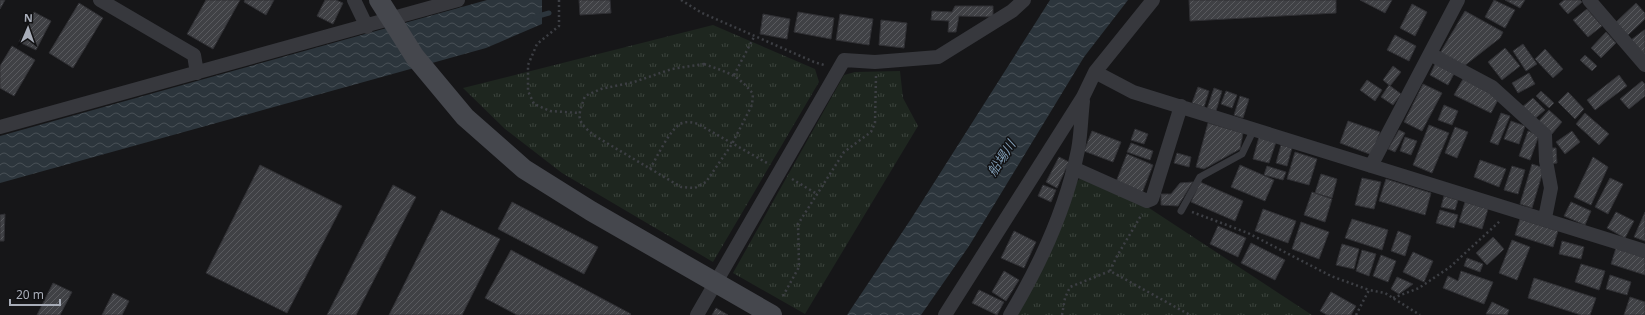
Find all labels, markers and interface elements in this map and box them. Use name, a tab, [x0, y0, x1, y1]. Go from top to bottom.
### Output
north arrow	[8, 8, 48, 48]
text: N	[24, 10, 33, 25]
water label: 船場川	[983, 135, 1020, 179]
scale bar	[10, 281, 60, 307]
text: 20 m	[16, 286, 44, 303]

